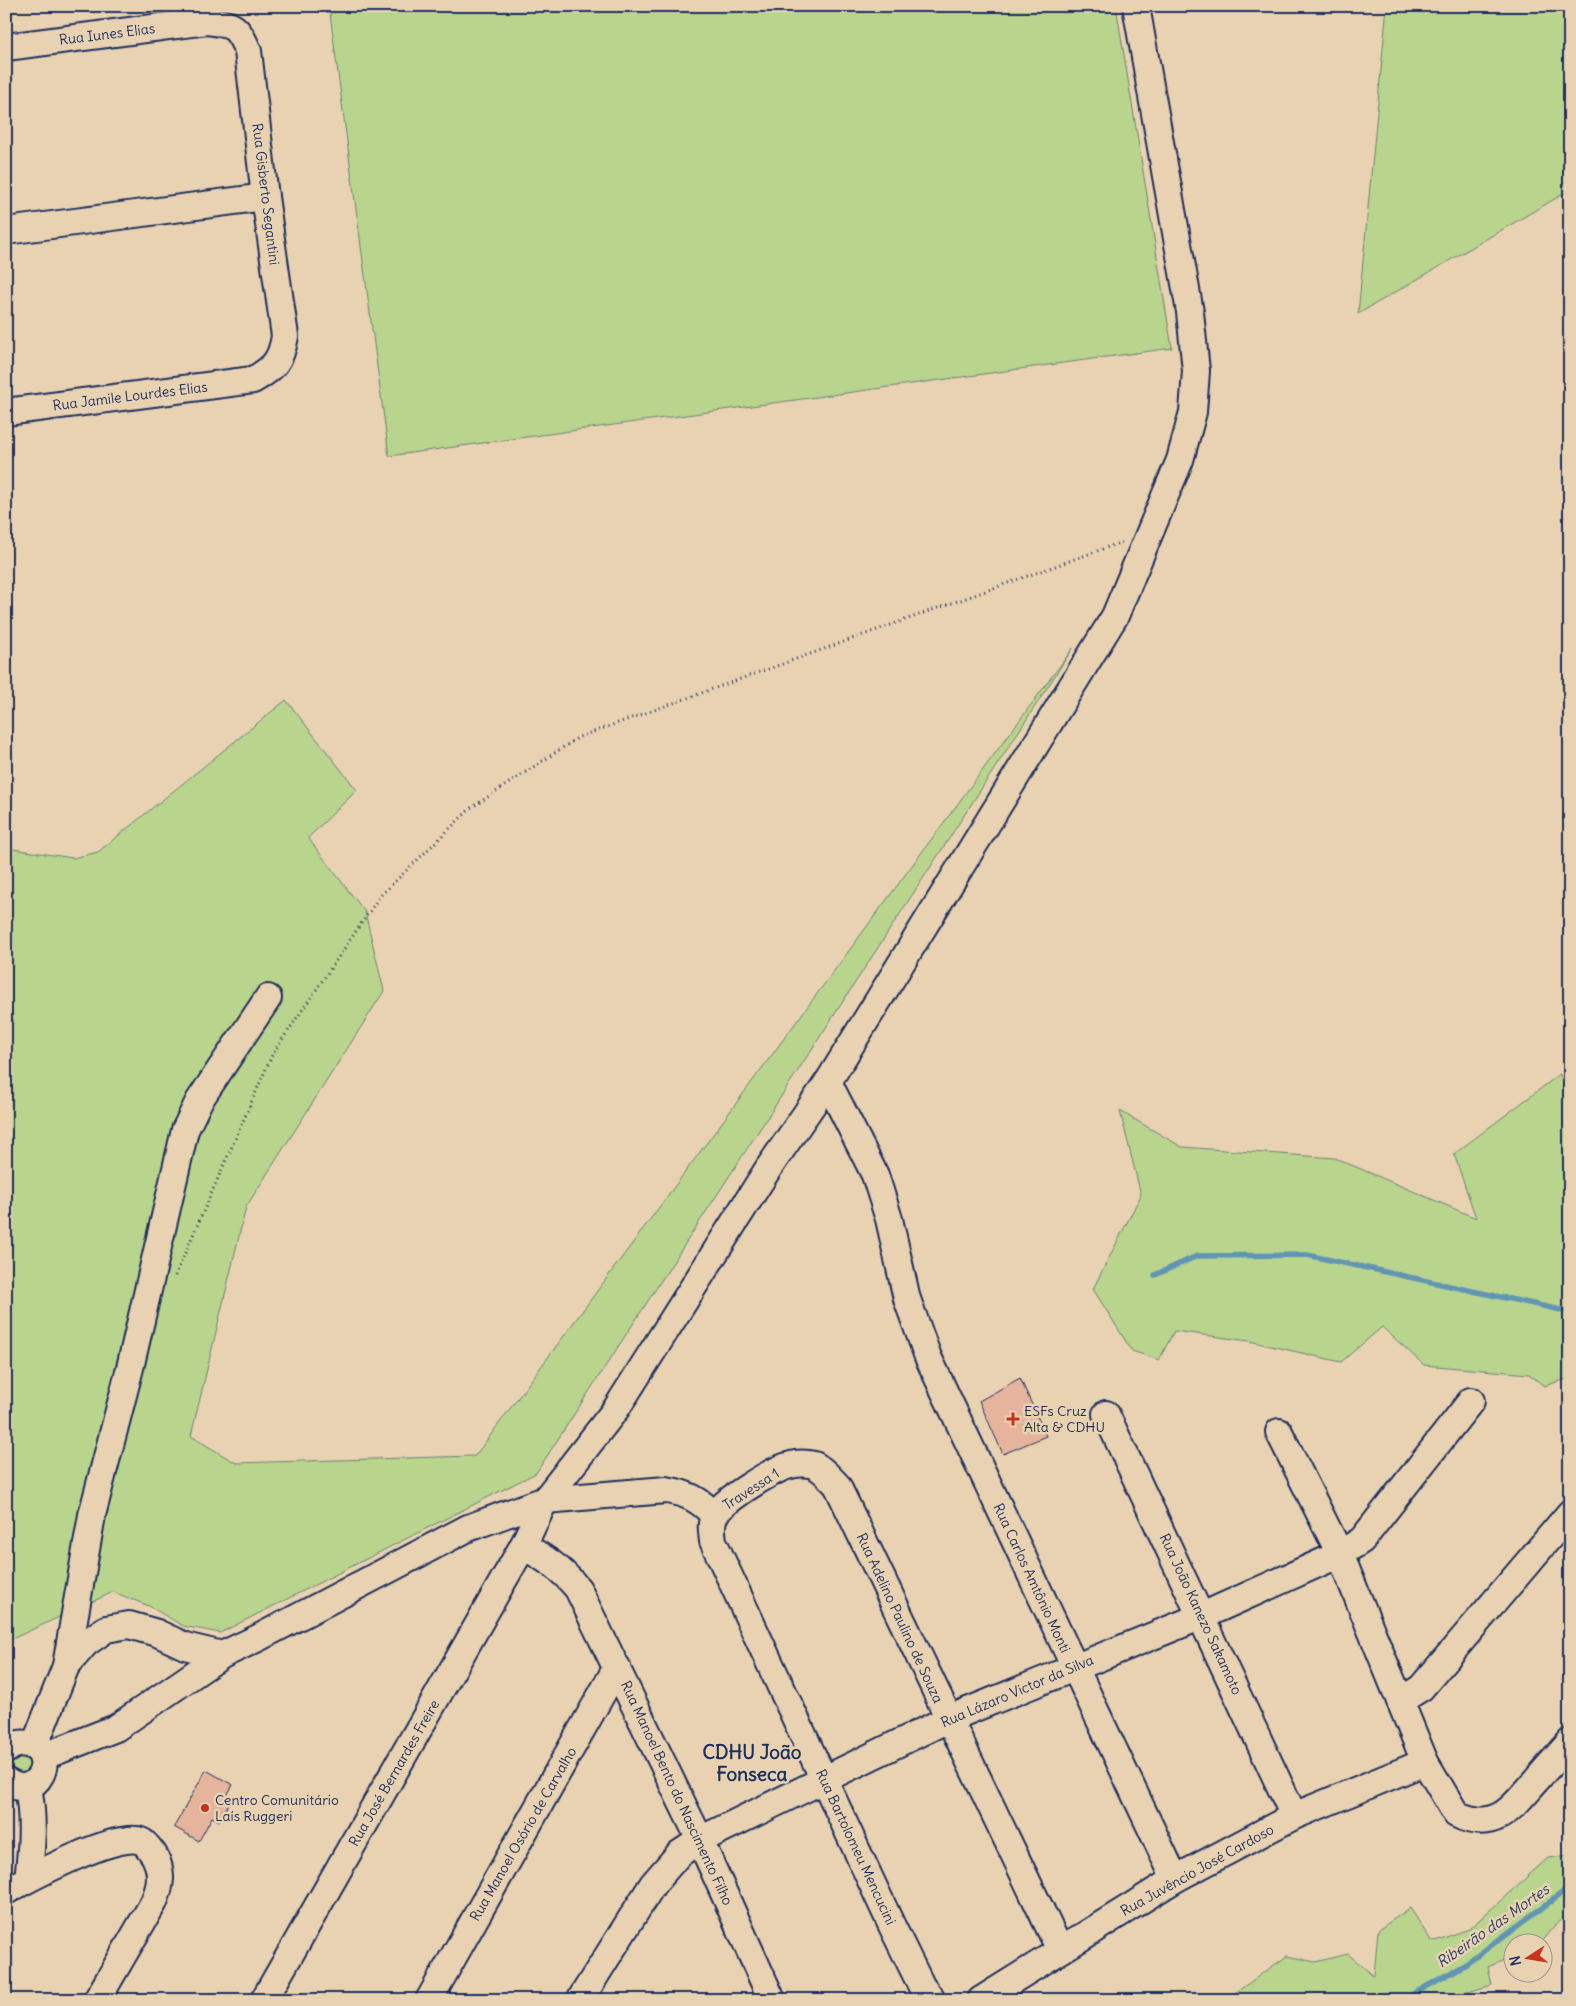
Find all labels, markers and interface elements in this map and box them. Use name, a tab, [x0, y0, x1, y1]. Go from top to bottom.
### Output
street label: Rua Iunes Elias	[58, 19, 156, 49]
street label: Rua Gisberto Segantini	[248, 122, 284, 266]
street label: Rua Jamile Lourdes Elias	[51, 378, 209, 414]
place label: ESFs Cruz Alta & CDHU	[1024, 1402, 1105, 1436]
marker: ESFs Cruz Alta & CDHU	[1006, 1412, 1020, 1426]
street label: Travessa 1	[719, 1464, 783, 1514]
street label: Rua Carlos Amtônio Monti	[989, 1500, 1075, 1656]
street label: Rua Adelino Paulino de Souza	[853, 1530, 947, 1706]
street label: Rua João Kanezo Sakamoto	[1156, 1531, 1246, 1698]
street label: Rua Lázaro Victor da Silva	[938, 1651, 1096, 1731]
street label: Rua Manoel Bento do Nascimento Filho	[617, 1678, 737, 1908]
street label: Rua José Bernardes Freire	[345, 1697, 443, 1849]
district label: CDHU João Fonseca	[703, 1740, 802, 1786]
street label: Rua Manoel Osório de Carvalho	[466, 1744, 580, 1924]
street label: Rua Bartolomeu Mencucini	[812, 1766, 900, 1928]
place label: Centro Comunitário Laís Ruggeri	[215, 1791, 339, 1825]
marker: Centro Comunitário Laís Ruggeri	[199, 1802, 211, 1814]
street label: Rua Juvêncio José Cardoso	[1117, 1820, 1277, 1920]
water label: Ribeirão das Mortes	[1433, 1879, 1554, 1972]
north arrow	[1504, 1934, 1554, 1984]
text: N	[1505, 1954, 1525, 1967]

